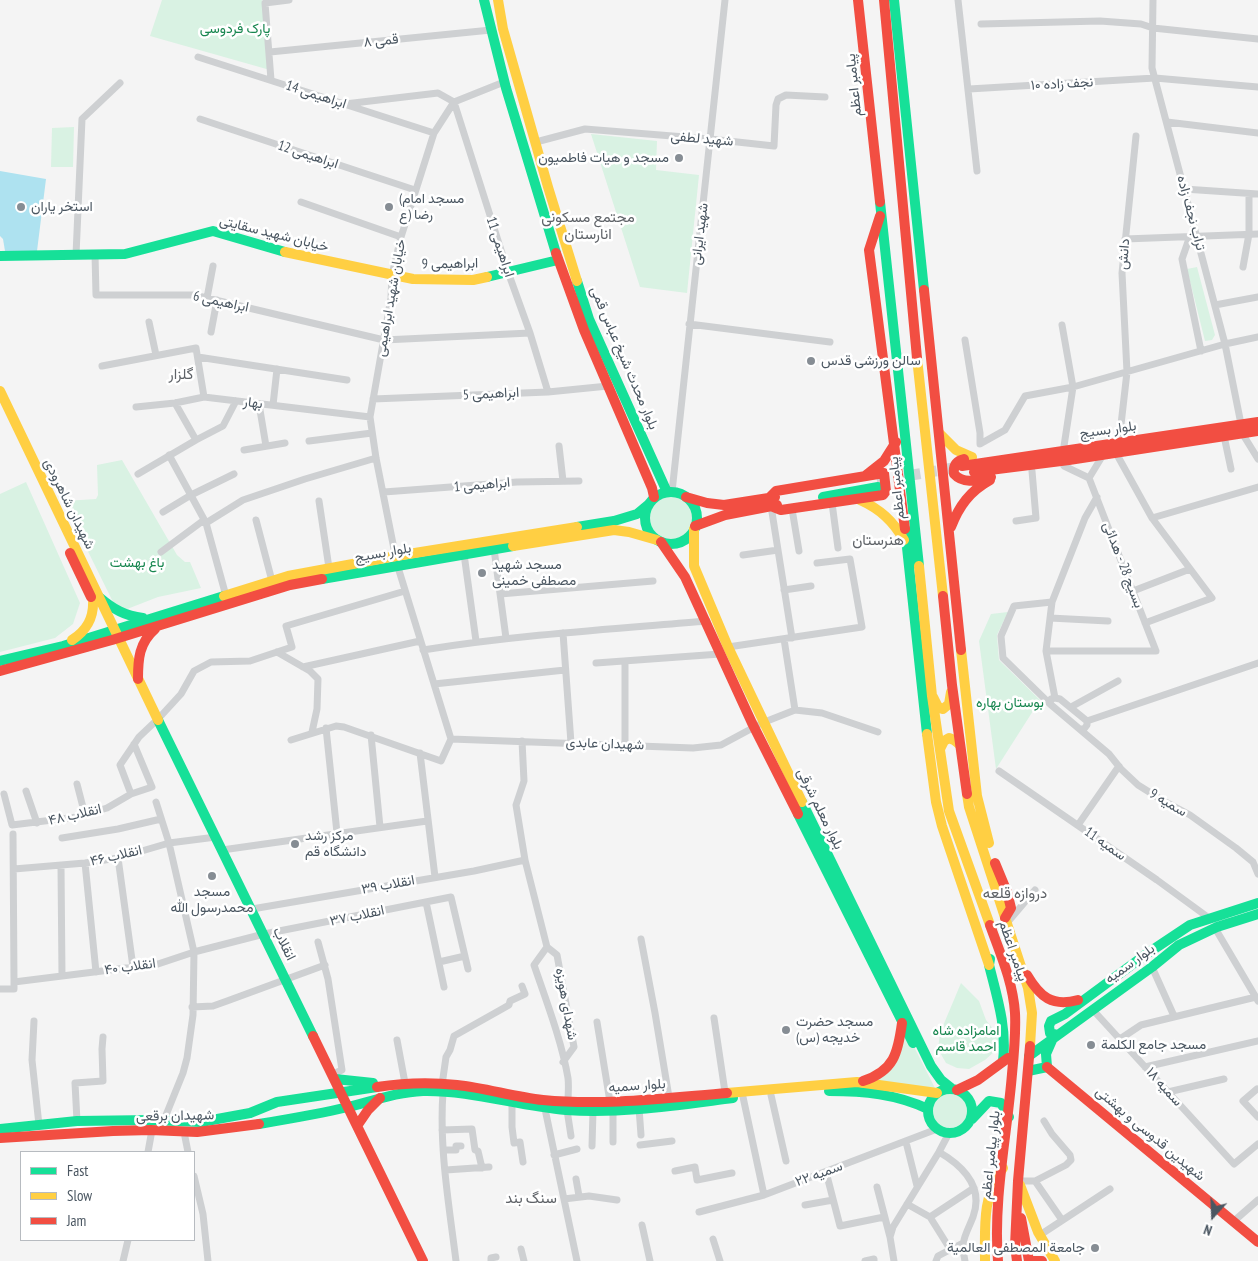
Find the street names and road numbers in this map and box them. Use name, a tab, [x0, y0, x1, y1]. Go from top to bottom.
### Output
street label: قمی ۸	[363, 31, 399, 51]
street label: پیامبر اعظم	[842, 53, 866, 117]
street label: نجف زاده ۱۰	[1030, 74, 1094, 94]
street label: ابراهیمی 14	[284, 77, 348, 113]
street label: شهید لطفی	[670, 128, 734, 150]
street label: ابراهیمی 12	[276, 137, 340, 173]
street label: تراب نجف زاده	[1173, 174, 1209, 252]
street label: شهید ایرانی	[688, 202, 712, 266]
street label: خیابان شهید سقایتی	[218, 212, 330, 256]
street label: ابراهیمی 11	[482, 215, 518, 279]
street label: خیابان شهید ابراهیمی	[372, 238, 410, 358]
street label: دانش	[1114, 238, 1134, 270]
street label: ابراهیمی 9	[422, 255, 478, 273]
street label: بلوار محدث شیخ عباس قمی	[586, 284, 662, 432]
street label: ابراهیمی 6	[192, 288, 250, 316]
street label: ابراهیمی 5	[462, 384, 520, 404]
street label: بهار	[242, 393, 264, 413]
street label: بلوار بسیج	[1078, 418, 1138, 442]
street label: شهیدان شاهرودی	[40, 456, 98, 552]
street label: پیامبر اعظم	[885, 456, 909, 520]
street label: ابراهیمی 1	[453, 474, 511, 496]
street label: بسیج 28 - هدائی	[1099, 520, 1147, 610]
street label: بلوار بسیج	[353, 540, 413, 566]
street label: شهیدان عابدی	[565, 734, 645, 754]
street label: بلوار معلم شرقی	[793, 766, 847, 852]
street label: سمیه 9	[1146, 786, 1190, 820]
street label: انقلاب ۴۸	[47, 801, 103, 829]
street label: سمیه 11	[1081, 824, 1129, 864]
street label: انقلاب ۴۶	[88, 842, 144, 870]
street label: انقلاب ۳۹	[360, 872, 416, 898]
street label: انقلاب ۳۷	[328, 902, 386, 930]
street label: پیامبر اعظم	[995, 918, 1031, 984]
street label: انقلاب	[269, 925, 299, 963]
street label: بلوار سمیه	[1102, 940, 1158, 988]
street label: انقلاب ۴۰	[103, 955, 157, 979]
street label: شهدای هویزه	[551, 967, 581, 1041]
street label: سمیه ۱۸	[1142, 1064, 1186, 1110]
street label: بلوار سمیه	[608, 1076, 666, 1096]
street label: شهیدین قدوسی و بهشتی	[1092, 1083, 1208, 1185]
street label: شهیدان برقعی	[136, 1107, 214, 1125]
street label: بلوار پیامبر اعظم	[978, 1110, 1004, 1200]
street label: سمیه ۲۲	[793, 1158, 845, 1190]

